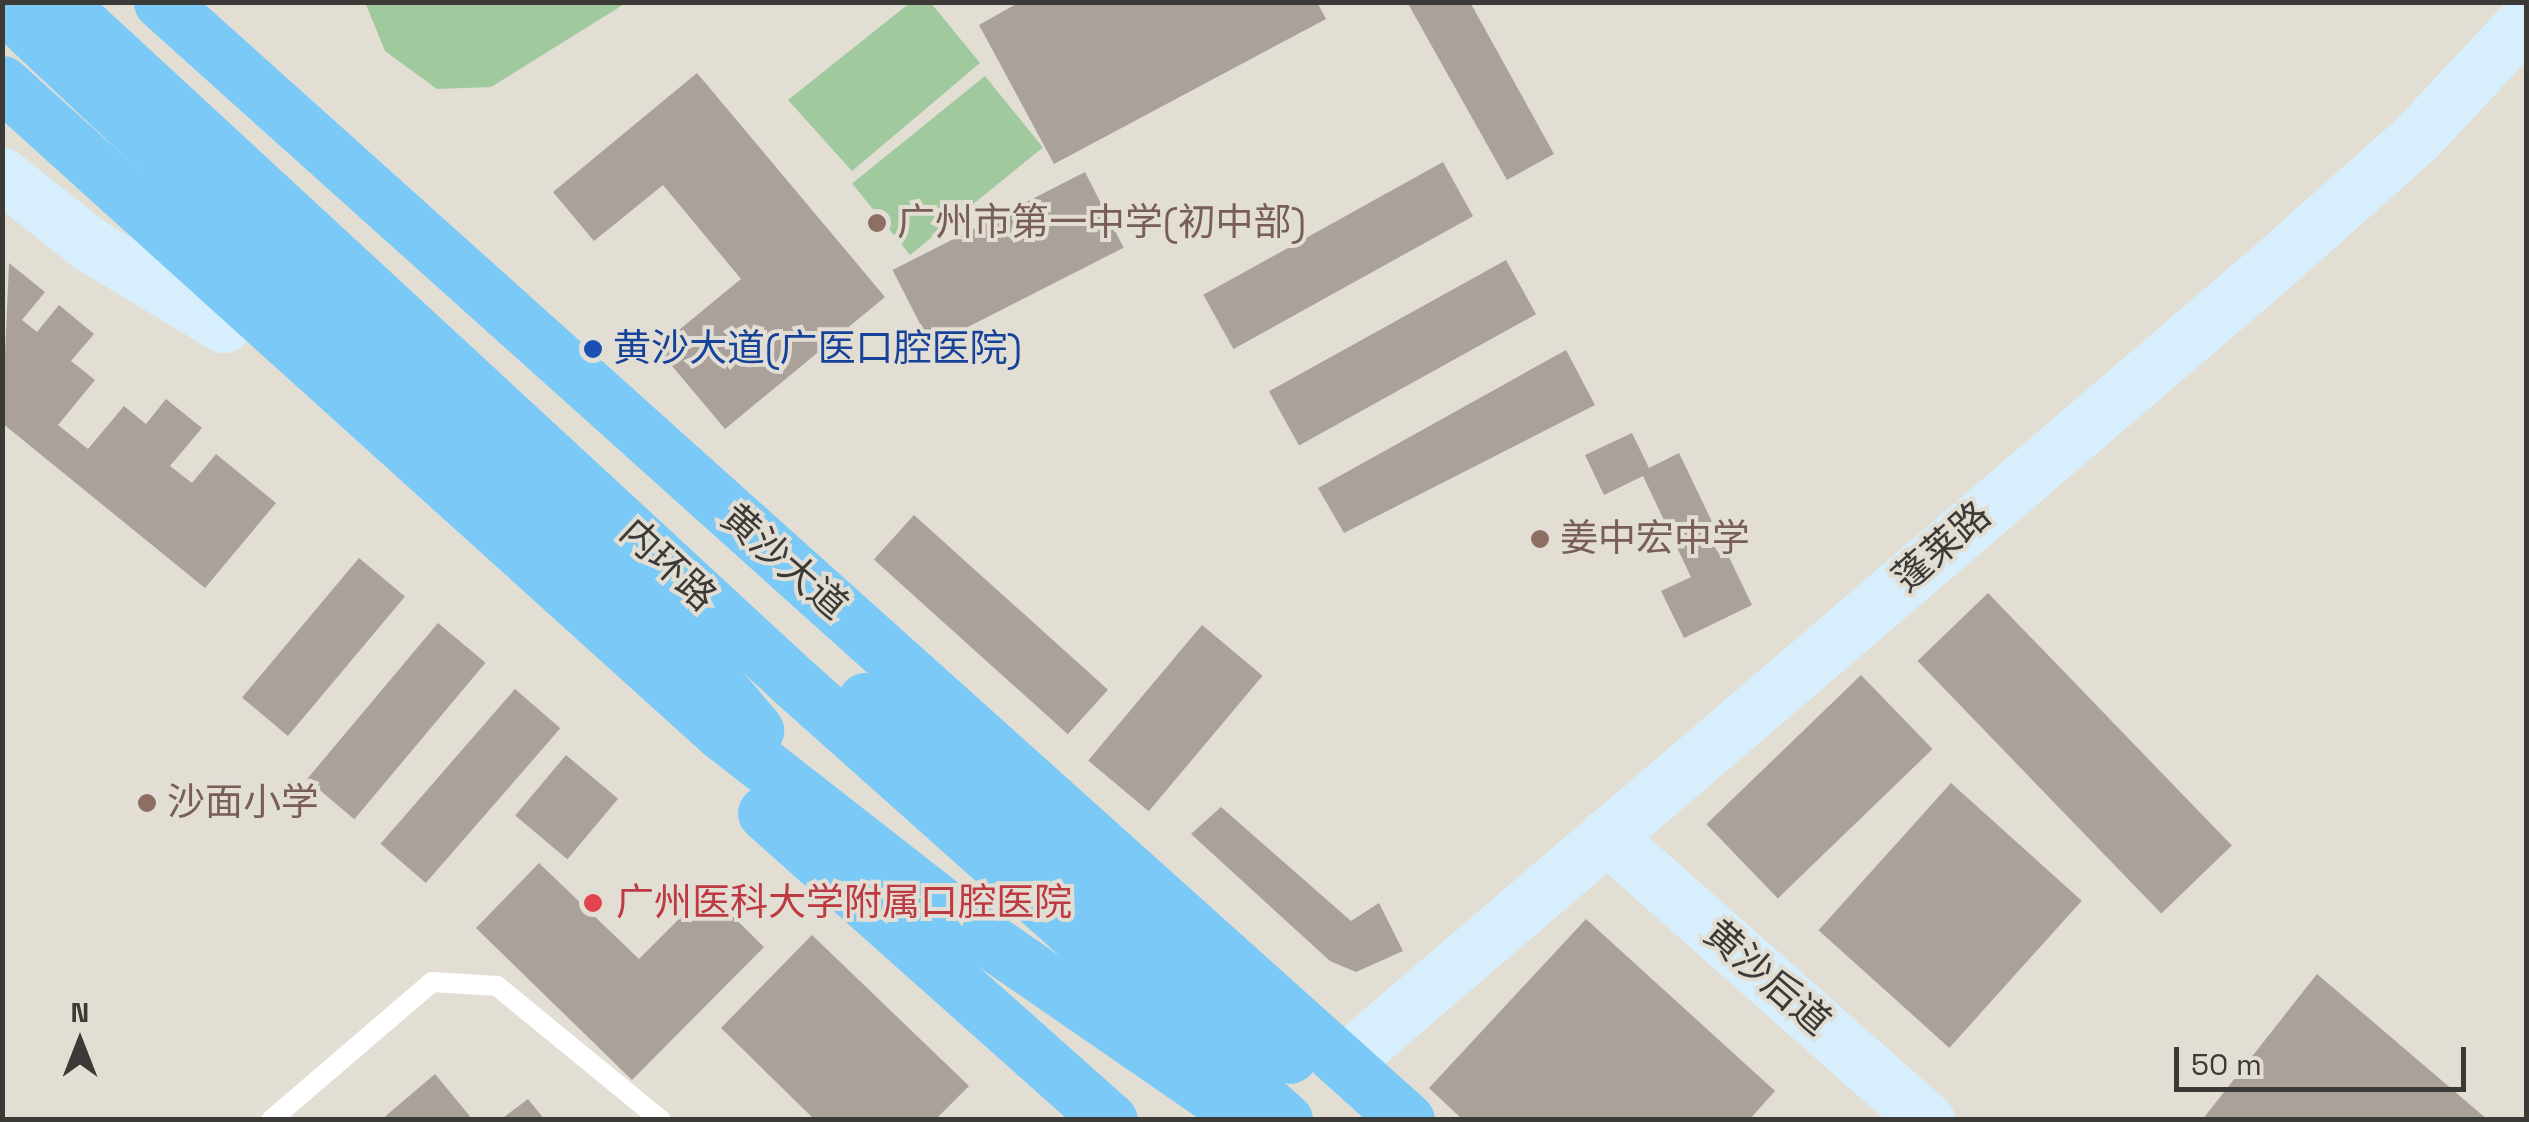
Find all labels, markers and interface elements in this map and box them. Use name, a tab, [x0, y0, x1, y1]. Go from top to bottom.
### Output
place label: 广州市第一中学(初中部)	[897, 200, 1306, 246]
marker: 广州市第一中学(初中部)	[866, 212, 888, 234]
place label: 黄沙大道(广医口腔医院)	[613, 326, 1022, 372]
marker: 黄沙大道(广医口腔医院)	[582, 338, 604, 360]
street label: 蓬莱路	[1884, 492, 2000, 602]
street label: 黄沙大道	[712, 495, 856, 629]
street label: 内环路	[611, 509, 725, 621]
place label: 姜中宏中学	[1560, 516, 1750, 562]
marker: 姜中宏中学	[1529, 528, 1551, 550]
place label: 沙面小学	[167, 780, 319, 826]
marker: 沙面小学	[136, 792, 158, 814]
place label: 广州医科大学附属口腔医院	[616, 880, 1072, 926]
marker: 广州医科大学附属口腔医院	[580, 890, 606, 916]
street label: 黄沙后道	[1695, 911, 1839, 1045]
north arrow	[30, 992, 130, 1092]
text: N	[71, 994, 89, 1030]
scale bar	[2179, 1027, 2472, 1089]
text: 50 m	[2191, 1045, 2262, 1084]

